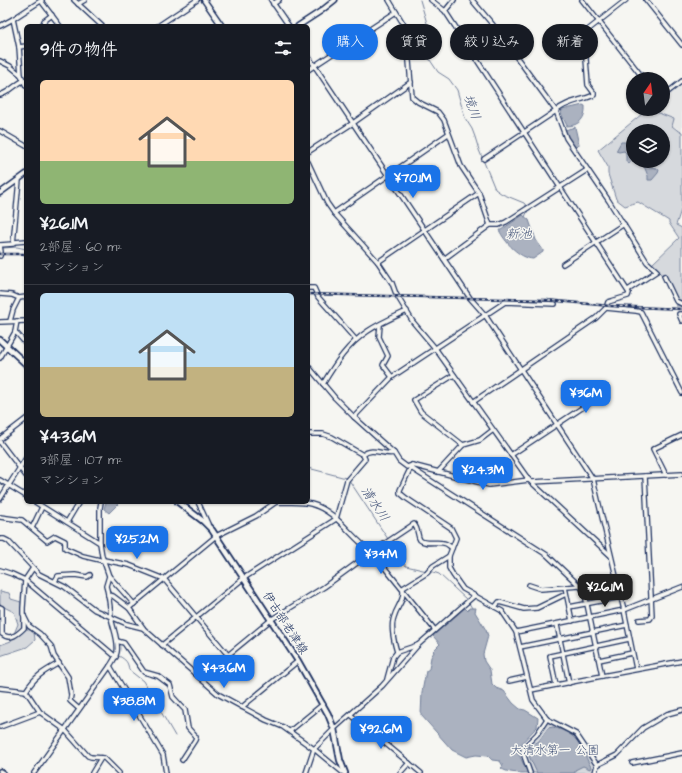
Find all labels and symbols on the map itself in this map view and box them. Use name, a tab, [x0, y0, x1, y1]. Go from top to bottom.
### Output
north arrow	[626, 72, 670, 116]
water label: 境川	[459, 92, 485, 122]
pin: ¥70.1M	[380, 165, 446, 199]
water label: 新池	[506, 225, 533, 243]
pin: ¥36M	[562, 380, 610, 414]
pin: ¥24.3M	[450, 457, 516, 491]
water label: 清水川	[357, 483, 393, 525]
pin: ¥25.2M	[104, 526, 170, 560]
pin: ¥34M	[357, 541, 405, 575]
pin: ¥26.1M	[572, 574, 638, 608]
street label: 伊古部老津線	[258, 588, 312, 658]
pin: ¥43.6M	[191, 655, 257, 689]
pin: ¥38.8M	[101, 688, 167, 722]
pin: ¥92.6M	[348, 716, 414, 750]
park label: 大清水第一 公園	[511, 742, 599, 759]

